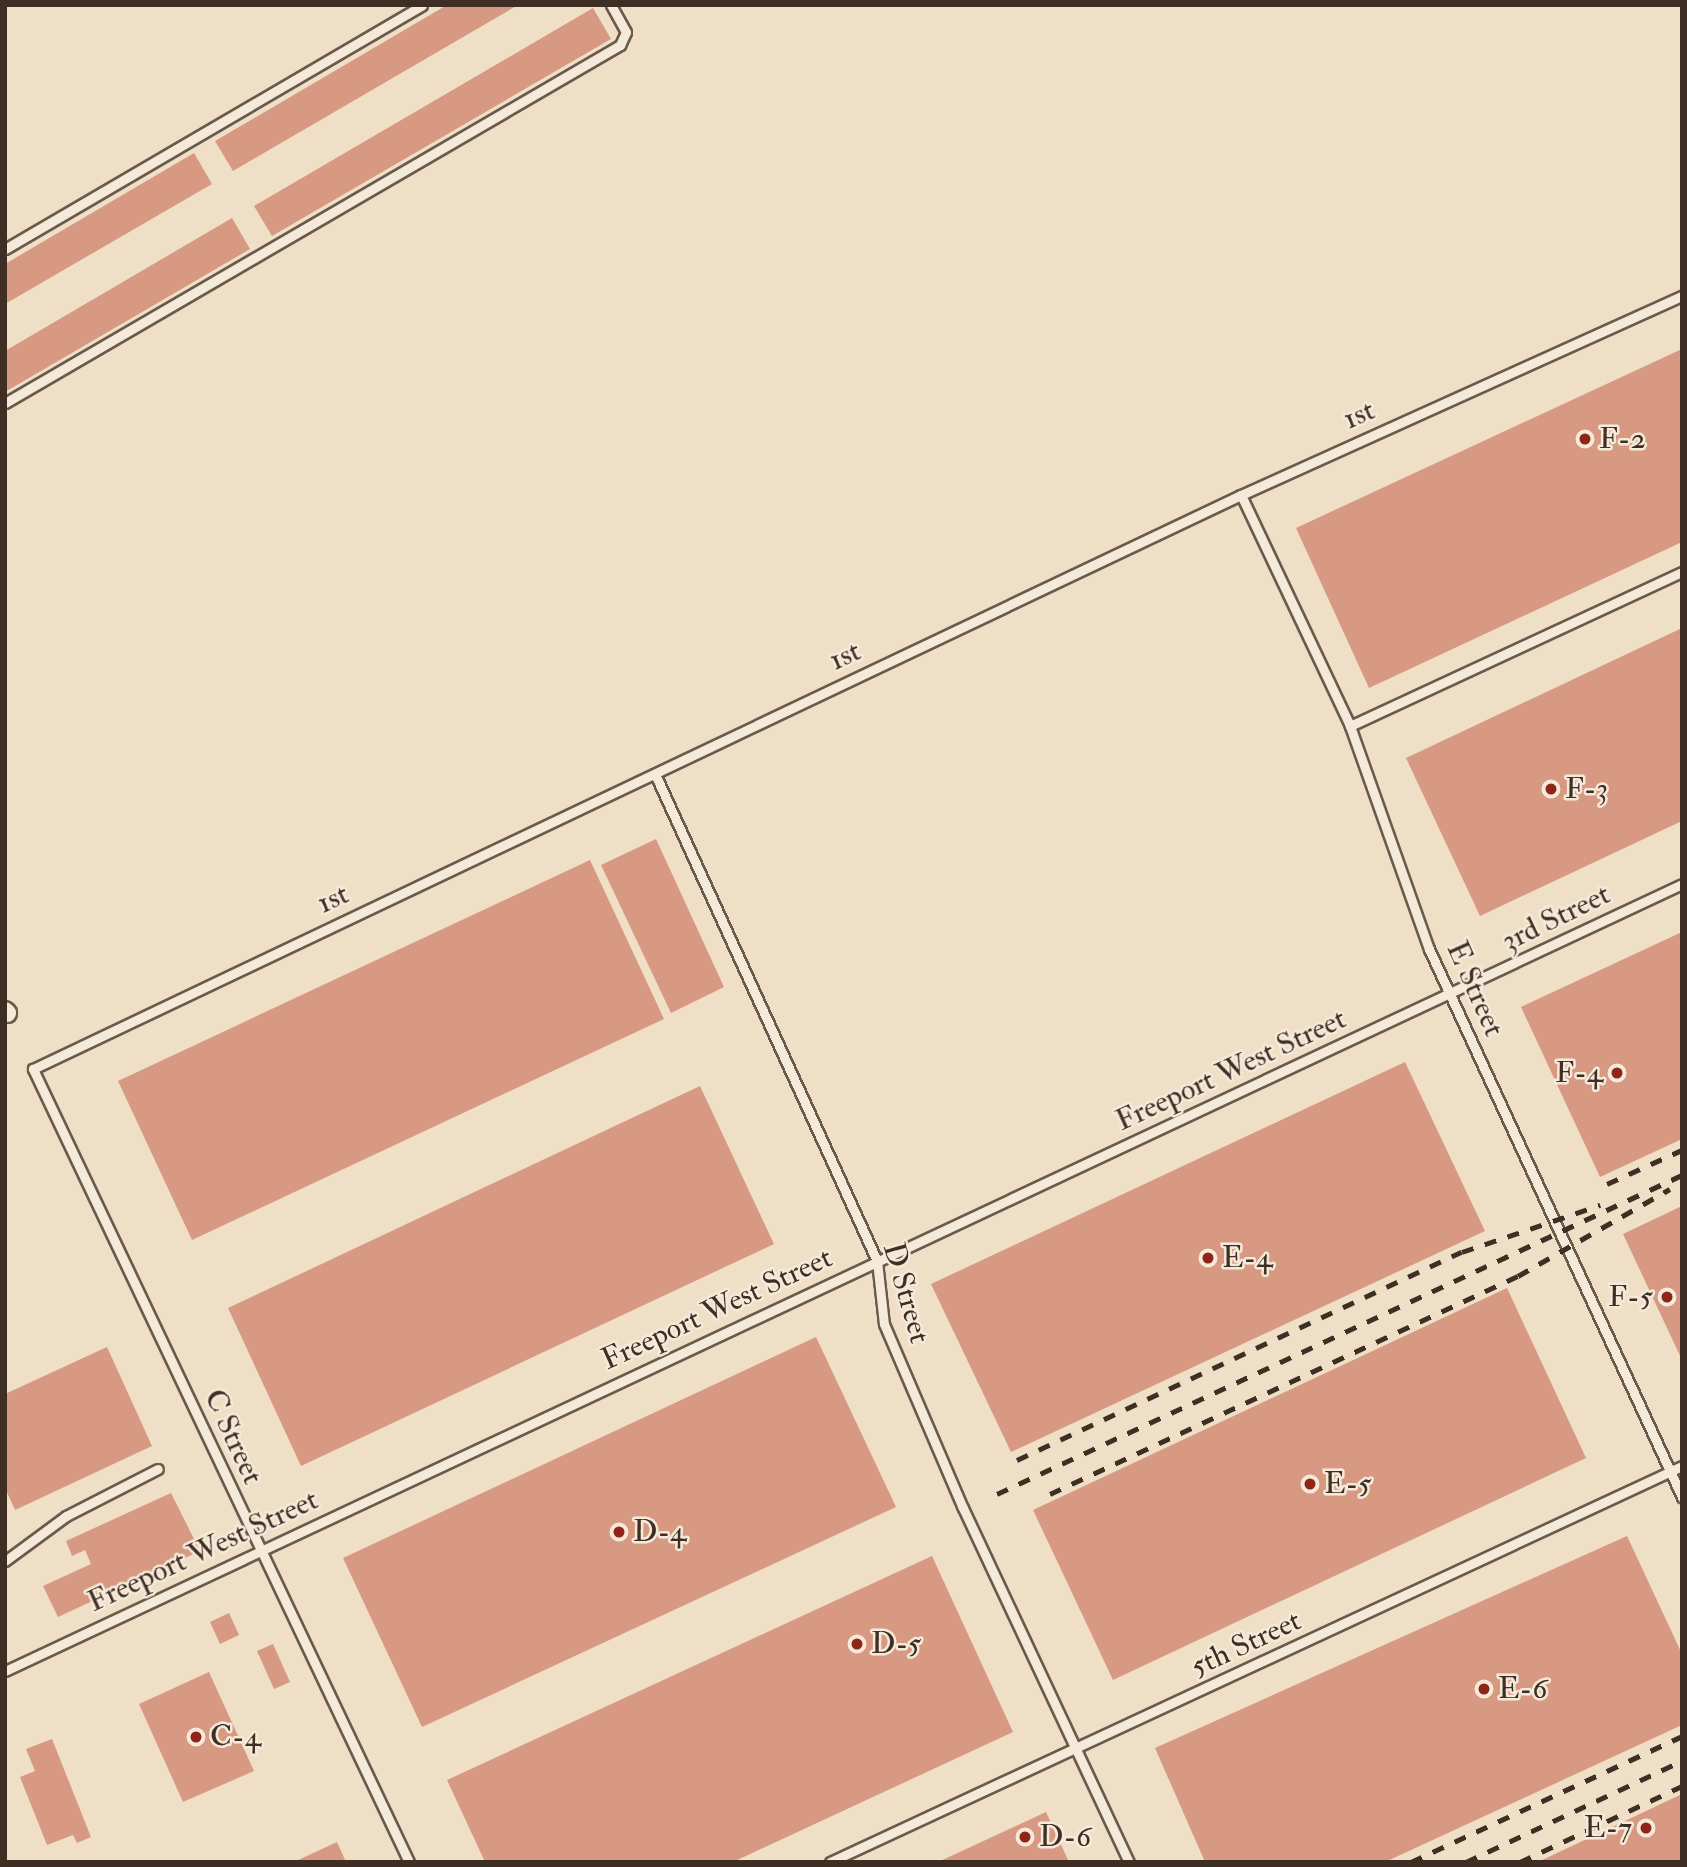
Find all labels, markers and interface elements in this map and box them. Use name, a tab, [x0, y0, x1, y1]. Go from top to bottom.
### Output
street label: 1st	[1338, 392, 1380, 438]
place label: F-2	[1599, 421, 1646, 457]
marker: F-2	[1577, 431, 1593, 447]
street label: 1st	[823, 633, 867, 679]
place label: F-3	[1565, 771, 1608, 807]
marker: F-3	[1543, 781, 1559, 797]
street label: 1st	[311, 876, 355, 922]
street label: 3rd Street	[1496, 876, 1616, 960]
street label: E Street	[1438, 936, 1512, 1042]
street label: Freeport West Street	[1110, 1001, 1352, 1139]
place label: F-4	[1555, 1055, 1603, 1091]
marker: F-4	[1609, 1065, 1625, 1081]
street label: D Street	[874, 1239, 938, 1347]
street label: Freeport West Street	[596, 1240, 838, 1378]
place label: E-4	[1222, 1240, 1272, 1276]
marker: E-4	[1200, 1250, 1216, 1266]
place label: F-5	[1608, 1279, 1653, 1315]
marker: F-5	[1659, 1289, 1675, 1305]
street label: C Street	[195, 1384, 271, 1490]
place label: E-5	[1324, 1466, 1371, 1502]
marker: E-5	[1302, 1476, 1318, 1492]
street label: Freeport West Street	[82, 1482, 324, 1620]
place label: D-4	[633, 1514, 686, 1550]
marker: D-4	[611, 1524, 627, 1540]
street label: 5th Street	[1185, 1603, 1307, 1685]
place label: D-5	[871, 1626, 921, 1662]
marker: D-5	[849, 1636, 865, 1652]
place label: E-6	[1498, 1671, 1547, 1707]
marker: E-6	[1476, 1681, 1492, 1697]
place label: C-4	[210, 1719, 261, 1755]
marker: C-4	[188, 1729, 204, 1745]
place label: E-7	[1584, 1810, 1632, 1846]
place label: D-6	[1039, 1819, 1091, 1855]
marker: E-7	[1638, 1820, 1654, 1836]
marker: D-6	[1017, 1829, 1033, 1845]

